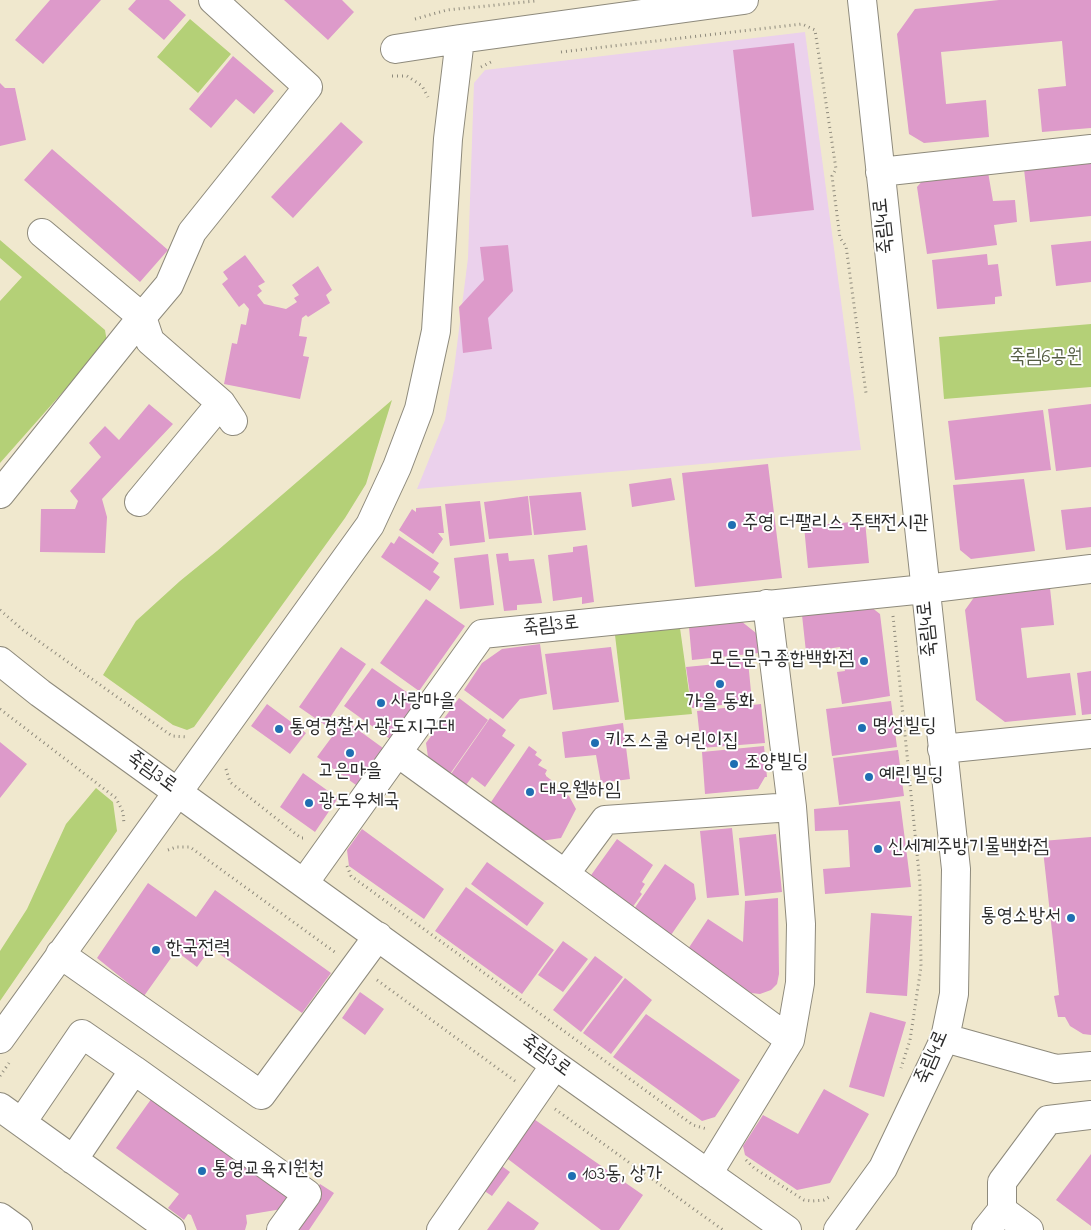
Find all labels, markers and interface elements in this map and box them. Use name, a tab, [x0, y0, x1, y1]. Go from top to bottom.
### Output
street label: 죽림4로	[870, 197, 900, 255]
park label: 죽림6공원	[1009, 347, 1083, 371]
place label: 주영 더팰리스 주택전시관	[742, 513, 929, 537]
marker: 주영 더팰리스 주택전시관	[726, 519, 738, 531]
street label: 죽림4로	[914, 600, 944, 658]
street label: 죽림3로	[522, 612, 580, 642]
place label: 모든문구종합백화점	[709, 649, 854, 673]
marker: 모든문구종합백화점	[858, 655, 870, 667]
marker: 가을 동화	[714, 678, 726, 690]
place label: 사랑마을	[391, 691, 455, 715]
place label: 가을 동화	[685, 692, 755, 716]
marker: 사랑마을	[375, 697, 387, 709]
place label: 명성빌딩	[872, 716, 936, 740]
place label: 통영경찰서 광도지구대	[289, 717, 455, 741]
marker: 명성빌딩	[856, 722, 868, 734]
marker: 통영경찰서 광도지구대	[273, 723, 285, 735]
place label: 키즈스쿨 어린이집	[605, 731, 739, 755]
marker: 키즈스쿨 어린이집	[589, 737, 601, 749]
street label: 죽림3로	[121, 747, 181, 799]
marker: 고은마을	[344, 747, 356, 759]
place label: 조양빌딩	[744, 752, 808, 776]
marker: 조양빌딩	[728, 758, 740, 770]
place label: 고은마을	[318, 761, 382, 785]
place label: 예린빌딩	[879, 765, 943, 789]
marker: 예린빌딩	[863, 771, 875, 783]
place label: 대우웰하임	[540, 780, 620, 804]
marker: 대우웰하임	[524, 786, 536, 798]
place label: 광도우체국	[319, 791, 399, 815]
marker: 광도우체국	[303, 797, 315, 809]
place label: 신세계주방기물백화점	[888, 837, 1049, 861]
marker: 신세계주방기물백화점	[872, 843, 884, 855]
place label: 통영소방서	[981, 906, 1061, 930]
marker: 통영소방서	[1065, 912, 1077, 924]
place label: 한국전력	[166, 938, 230, 962]
marker: 한국전력	[150, 944, 162, 956]
street label: 죽림4로	[911, 1027, 955, 1089]
street label: 죽림3로	[515, 1031, 575, 1083]
place label: 통영교육지원청	[212, 1159, 325, 1183]
place label: 103동, 상가	[582, 1164, 662, 1188]
marker: 통영교육지원청	[196, 1165, 208, 1177]
marker: 103동, 상가	[566, 1170, 578, 1182]

